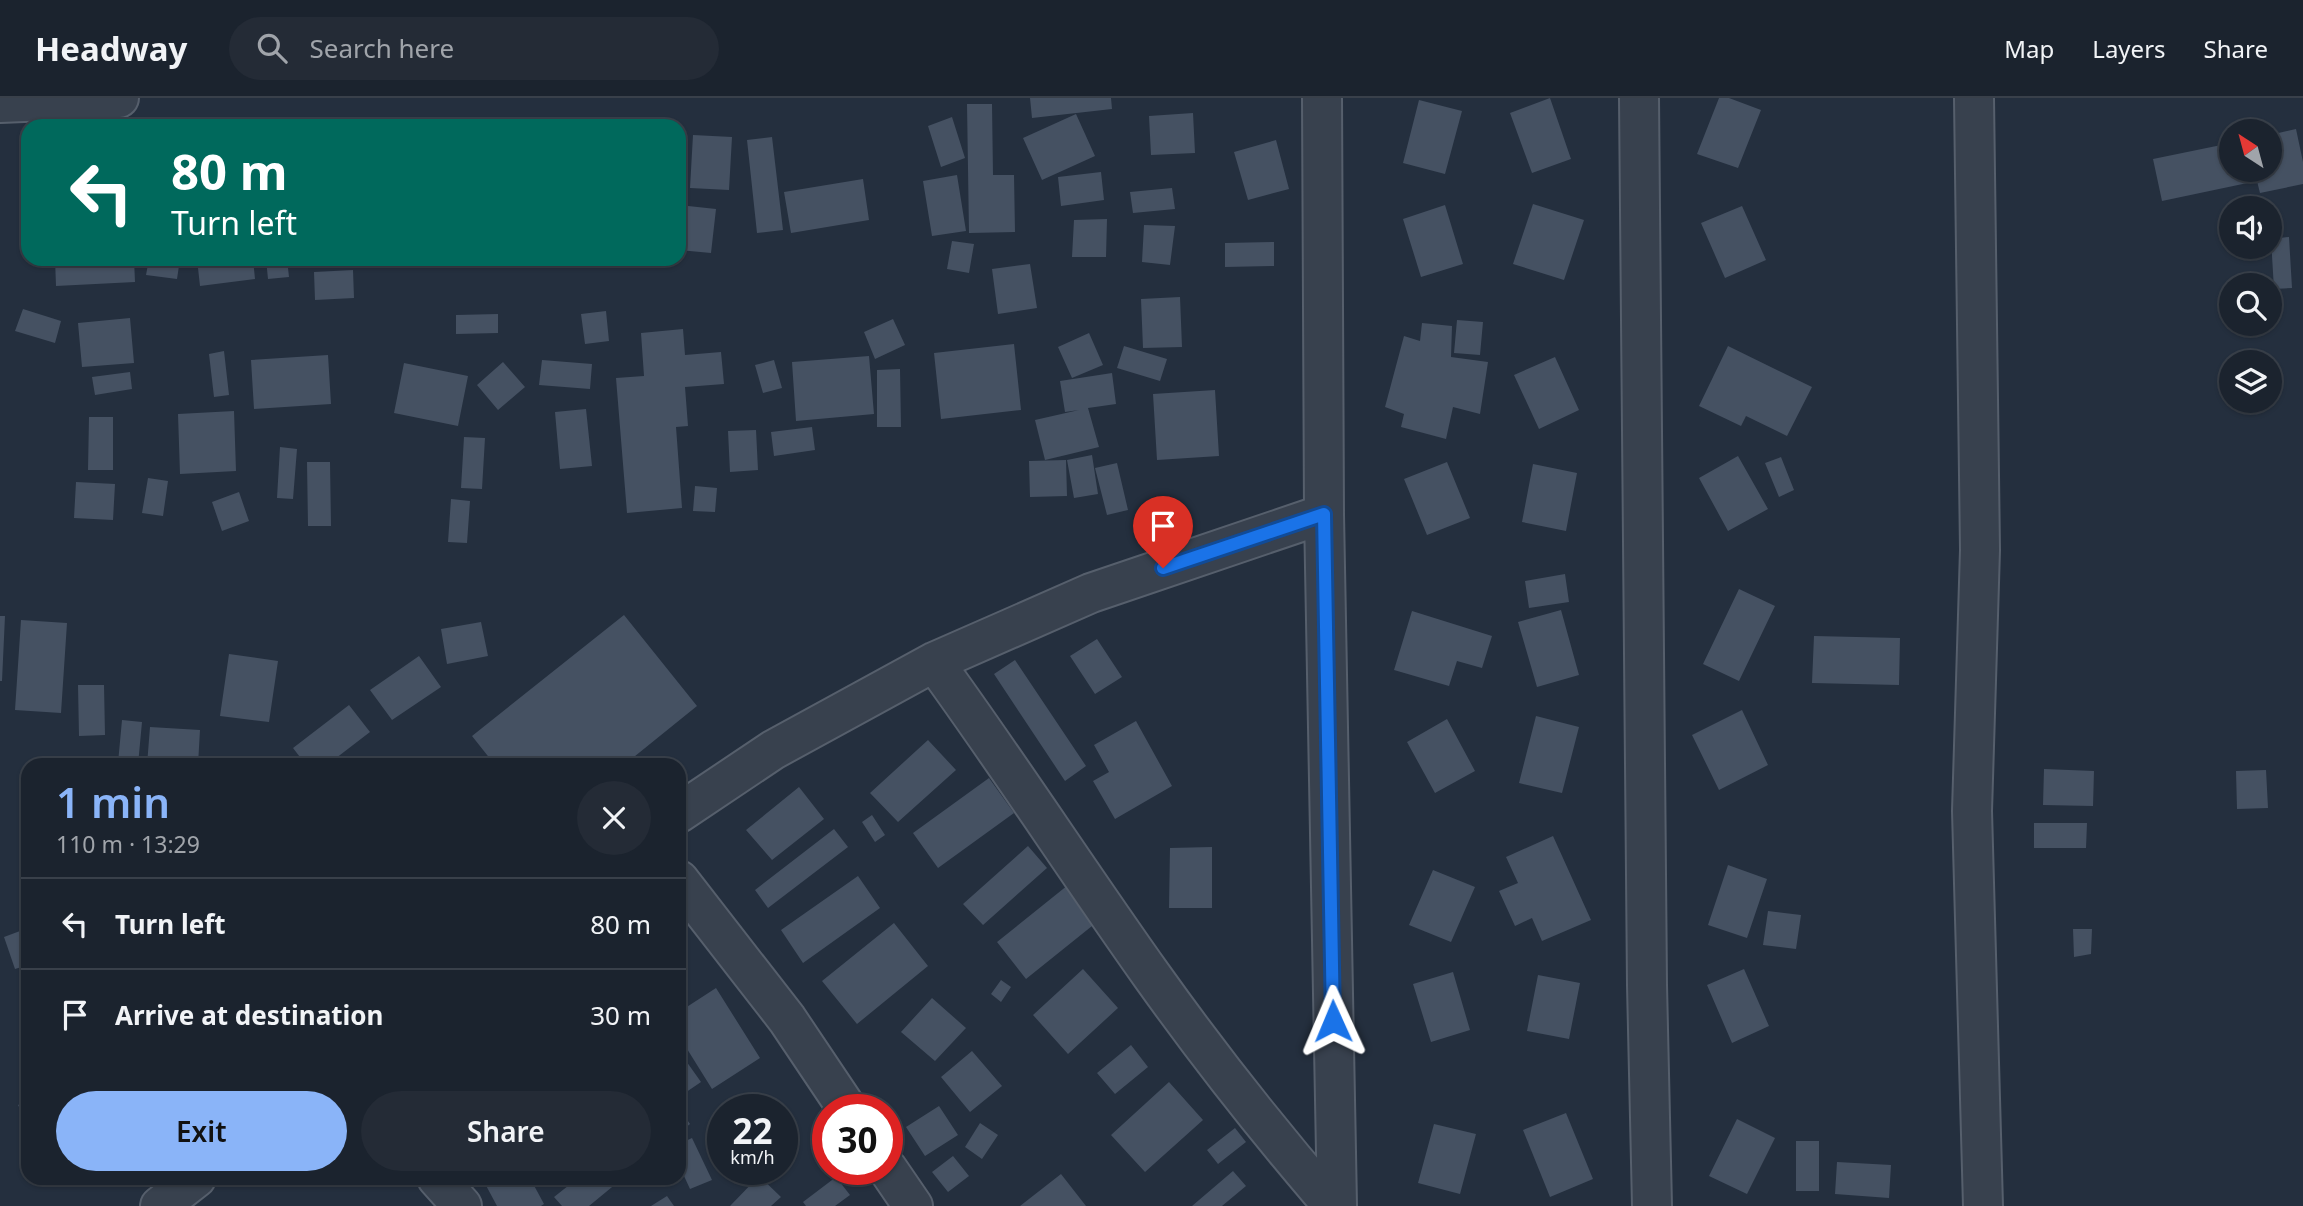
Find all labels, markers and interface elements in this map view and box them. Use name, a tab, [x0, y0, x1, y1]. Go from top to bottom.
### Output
search box	[229, 17, 719, 80]
text: Headway	[35, 26, 187, 71]
icon: search	[253, 29, 291, 67]
text: Search here	[309, 30, 454, 66]
text: Map	[2004, 32, 2054, 65]
text: Layers	[2092, 32, 2166, 65]
text: Share	[2204, 32, 2268, 65]
north arrow	[2219, 119, 2282, 182]
map controls	[2219, 119, 2282, 413]
text: 80 m	[171, 138, 288, 204]
icon: left	[56, 147, 147, 238]
button: sound	[2219, 196, 2282, 259]
text: Turn left	[171, 201, 297, 244]
button: search	[2219, 273, 2282, 336]
button: layers	[2219, 350, 2282, 413]
pin	[1133, 496, 1193, 568]
icon: arrive	[1144, 507, 1182, 545]
text: 1 min	[56, 773, 170, 830]
button: close	[577, 781, 651, 855]
text: 110 m · 13:29	[56, 828, 200, 860]
icon: left	[56, 905, 94, 943]
text: Turn left	[115, 906, 226, 942]
text: 80 m	[590, 906, 651, 942]
position arrow	[1296, 984, 1370, 1058]
icon: arrive	[56, 996, 94, 1034]
text: Arrive at destination	[115, 997, 384, 1033]
text: 30 m	[590, 997, 651, 1033]
button: Exit	[56, 1091, 347, 1171]
button: Share	[361, 1091, 651, 1171]
speed limit sign: 30	[812, 1094, 903, 1185]
text: 22	[732, 1107, 773, 1154]
text: km/h	[730, 1145, 775, 1169]

